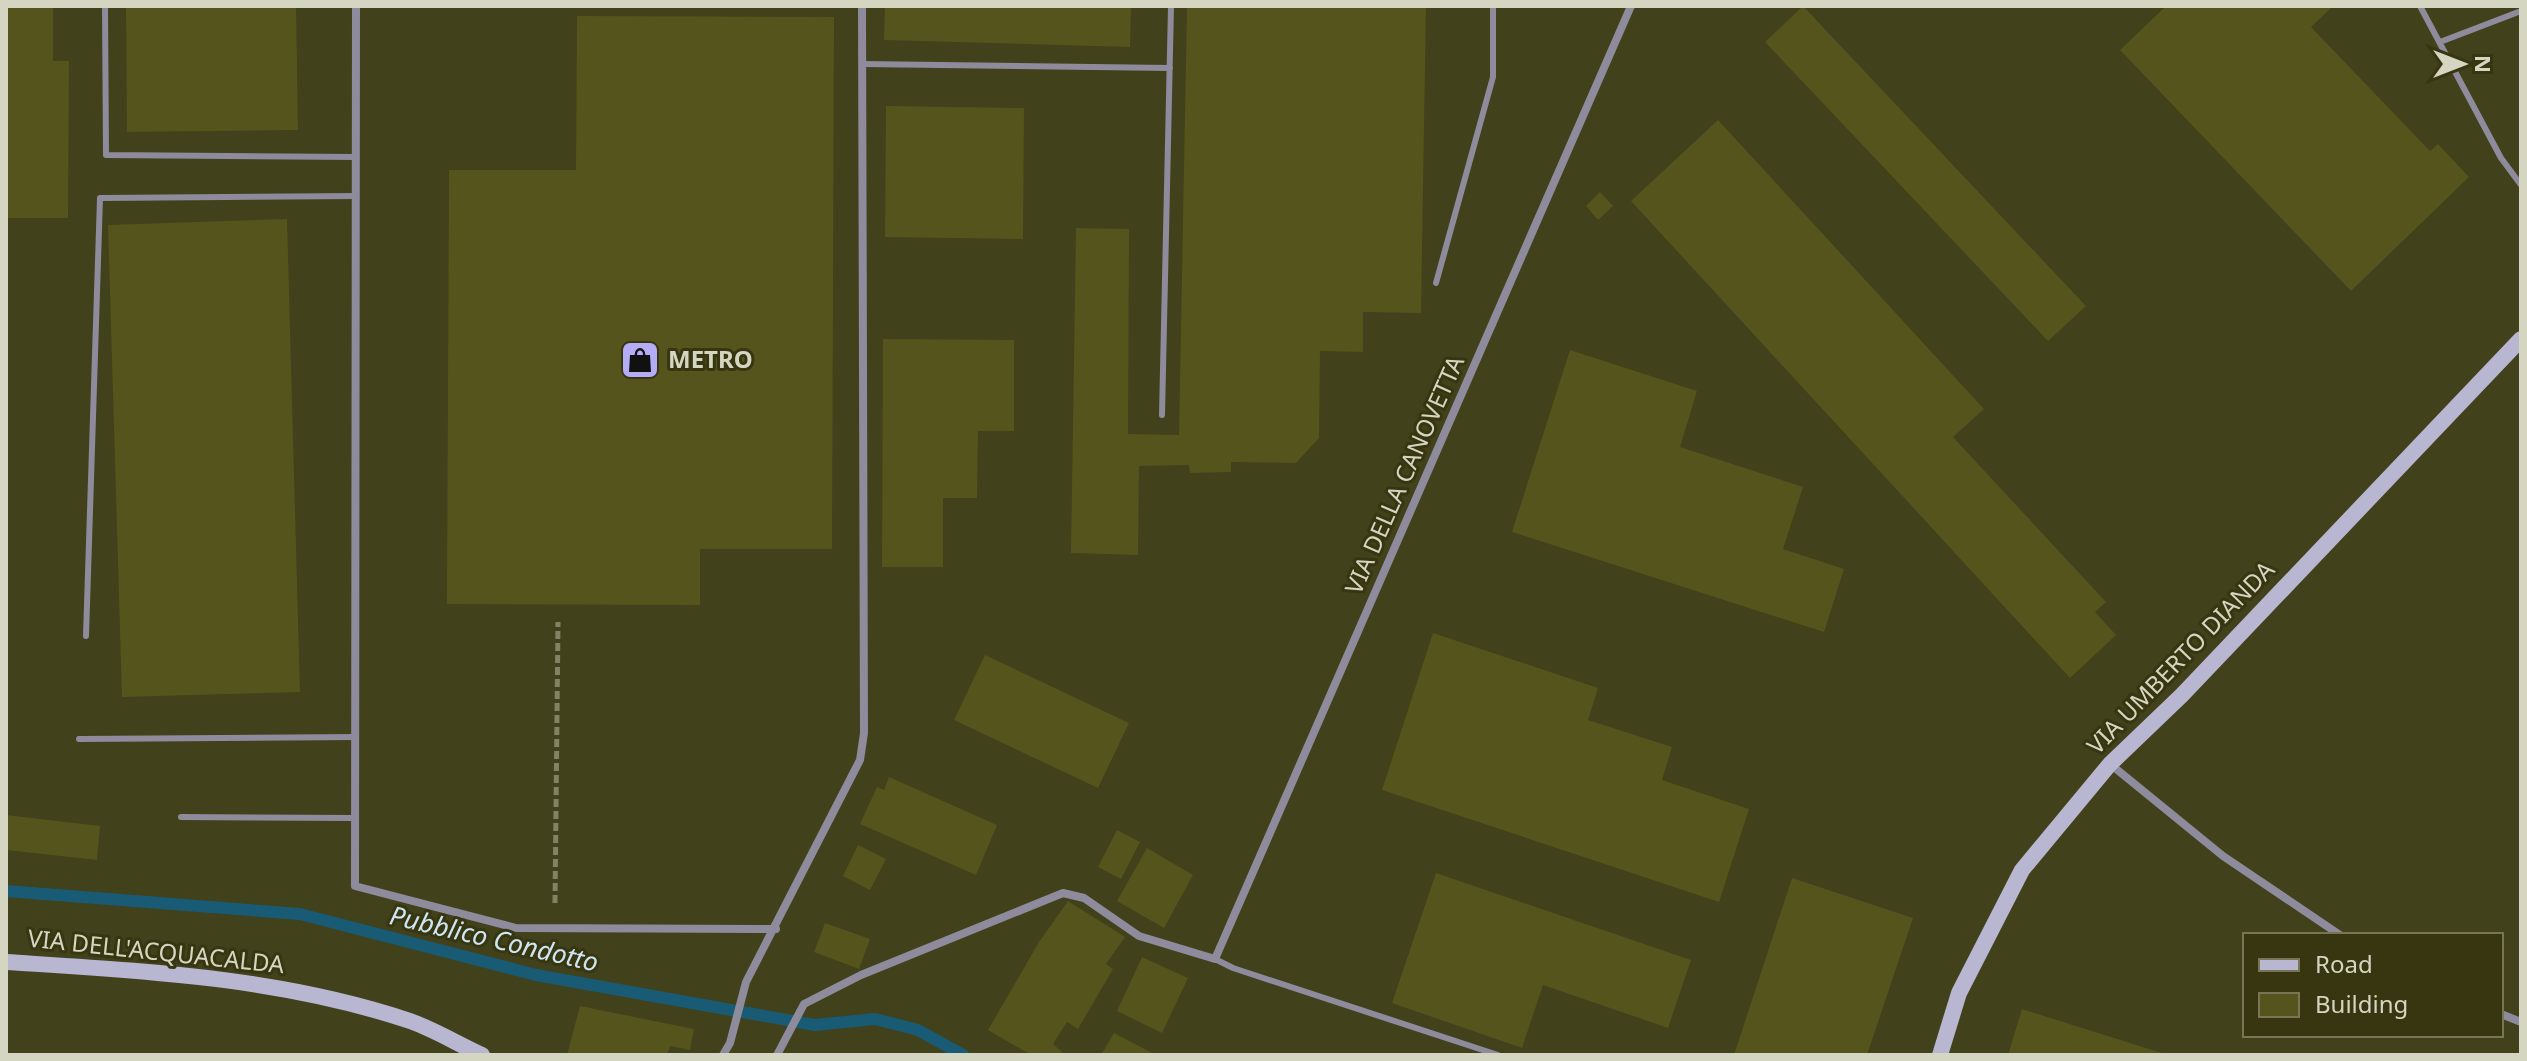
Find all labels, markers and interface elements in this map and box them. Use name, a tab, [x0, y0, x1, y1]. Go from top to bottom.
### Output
north arrow	[2423, 24, 2503, 104]
text: N	[2469, 55, 2499, 73]
shop icon: METRO	[619, 339, 661, 381]
place label: METRO	[668, 342, 753, 375]
street label: VIA DELLA CANOVETTA	[1336, 349, 1471, 599]
street label: VIA UMBERTO DIANDA	[2079, 553, 2281, 761]
water label: Pubblico Condotto	[386, 897, 602, 980]
street label: VIA DELL'ACQUACALDA	[26, 921, 287, 980]
legend	[2243, 933, 2503, 1037]
text: Road	[2315, 947, 2373, 980]
text: Building	[2315, 987, 2408, 1020]

